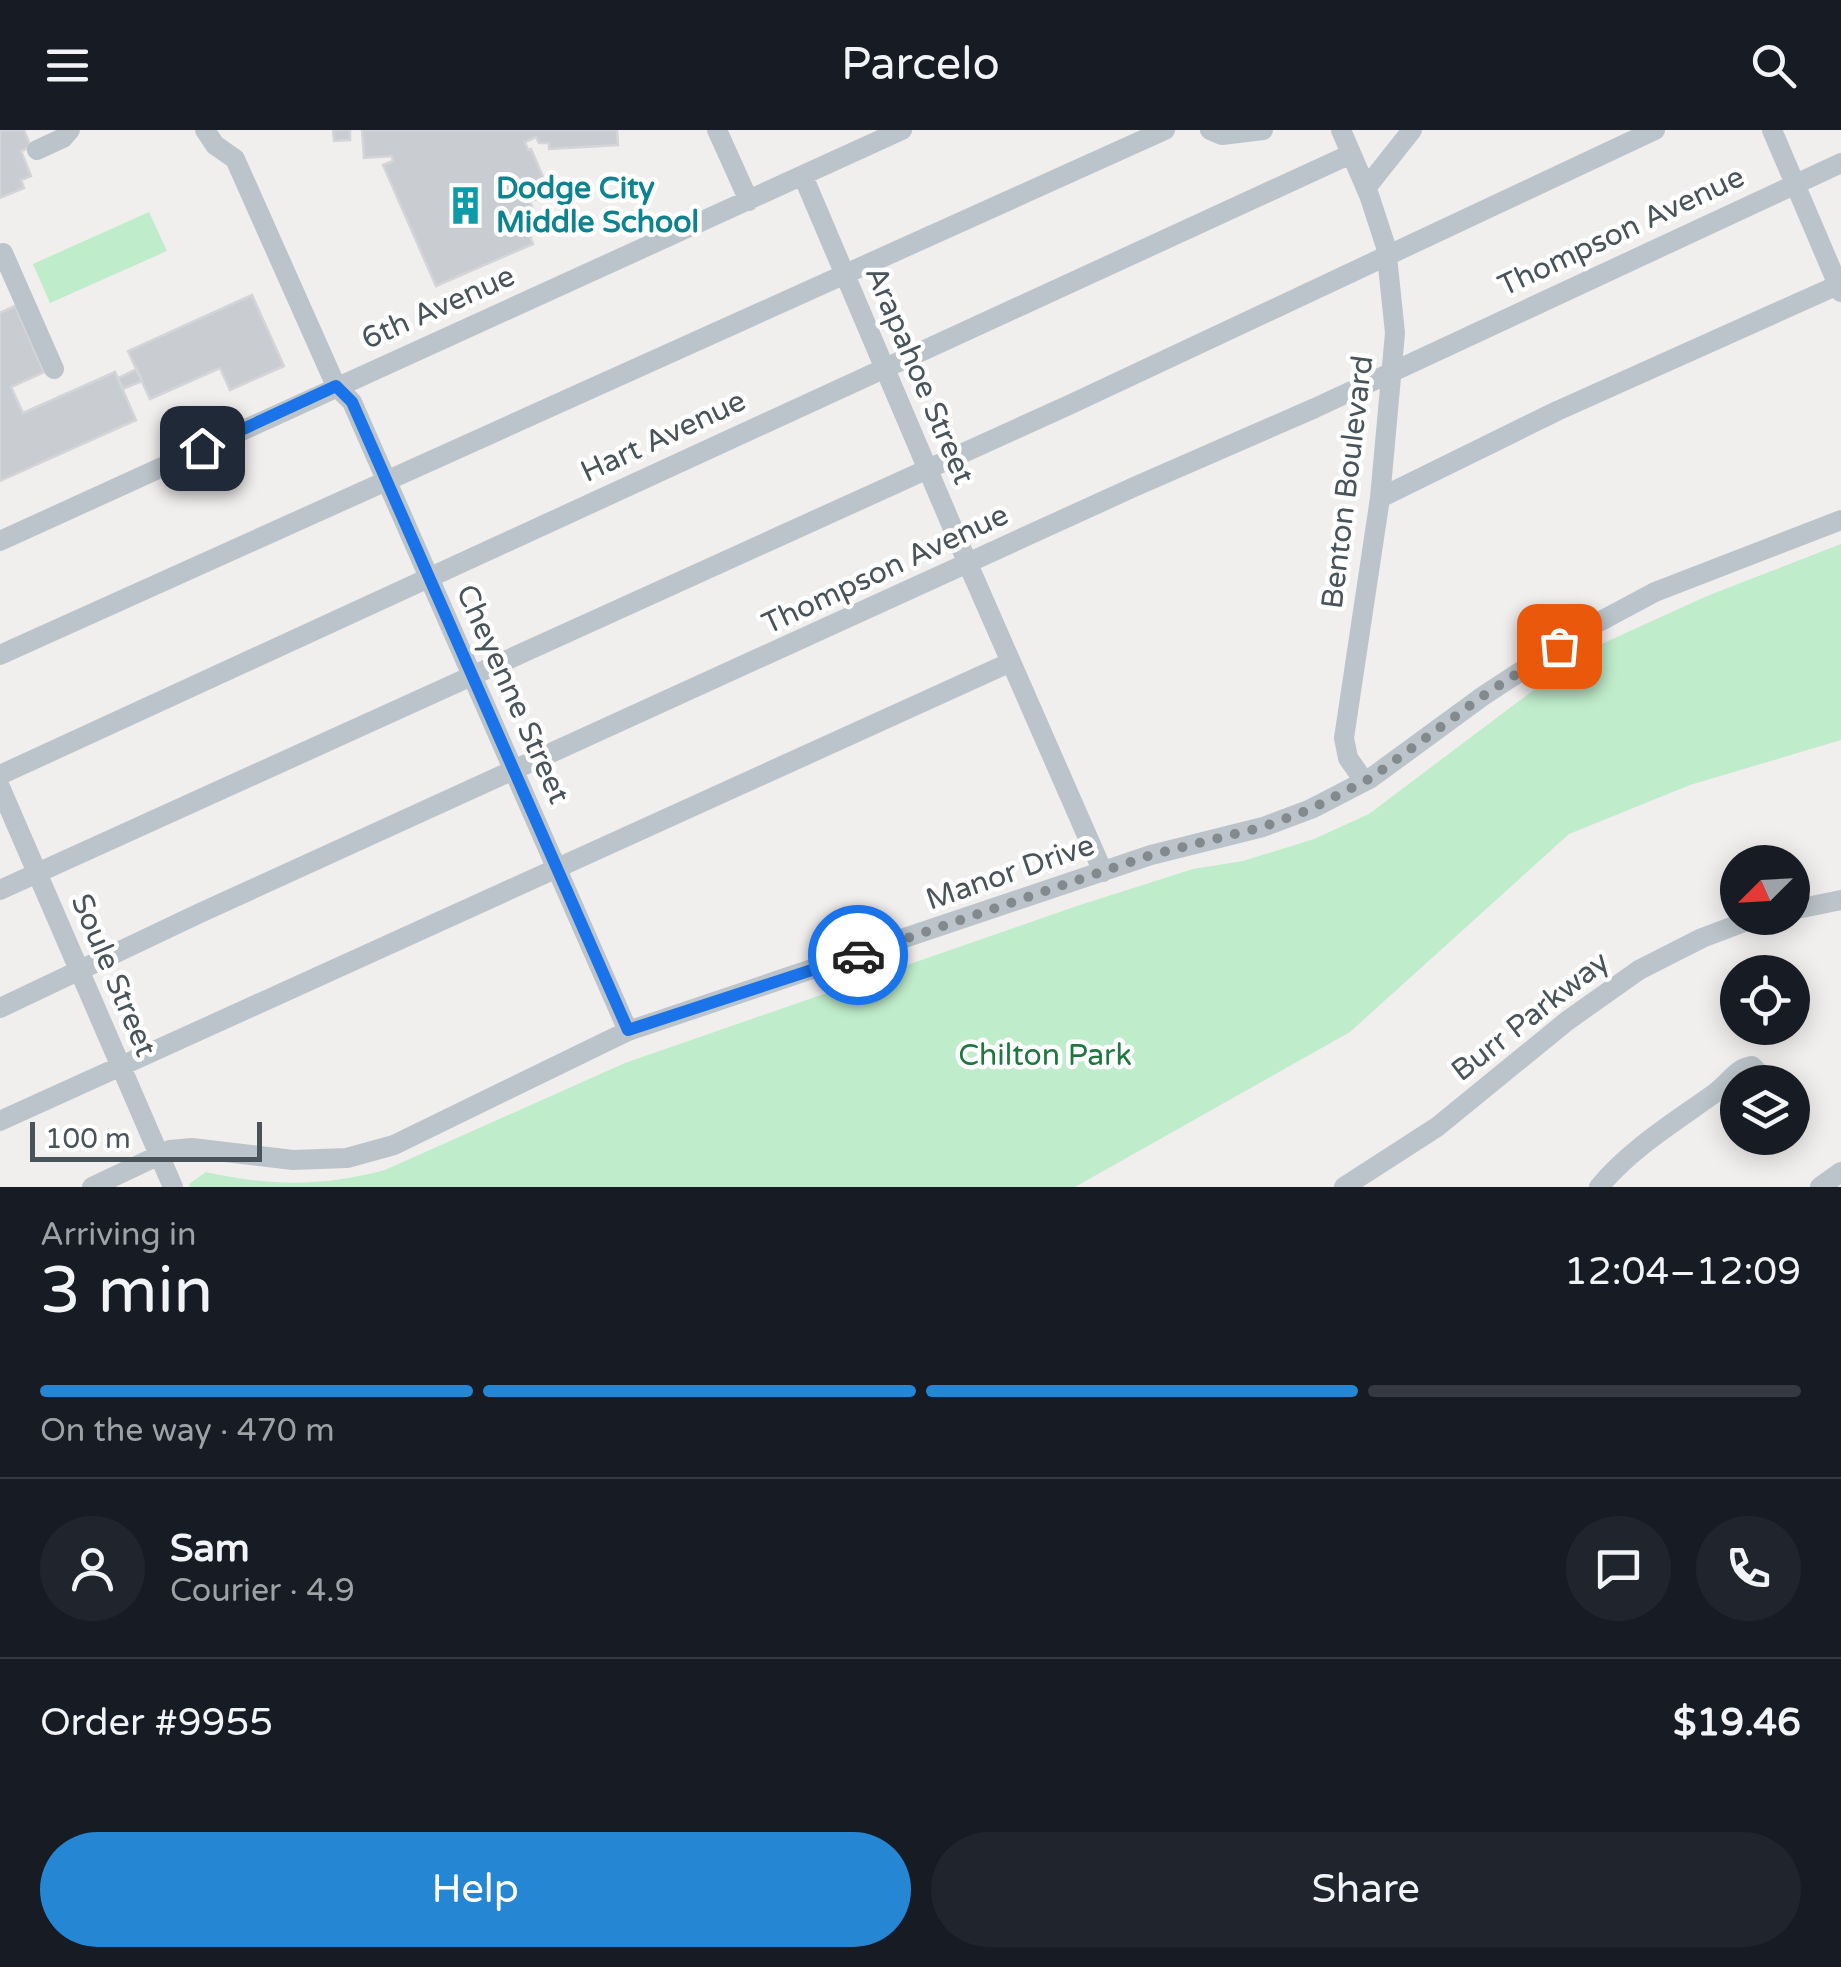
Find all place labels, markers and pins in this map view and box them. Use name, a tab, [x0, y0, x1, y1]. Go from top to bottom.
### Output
place label: Dodge City Middle School	[496, 170, 699, 241]
building icon: Dodge City Middle School	[445, 184, 487, 226]
pin	[160, 406, 245, 491]
pin	[1517, 604, 1602, 689]

